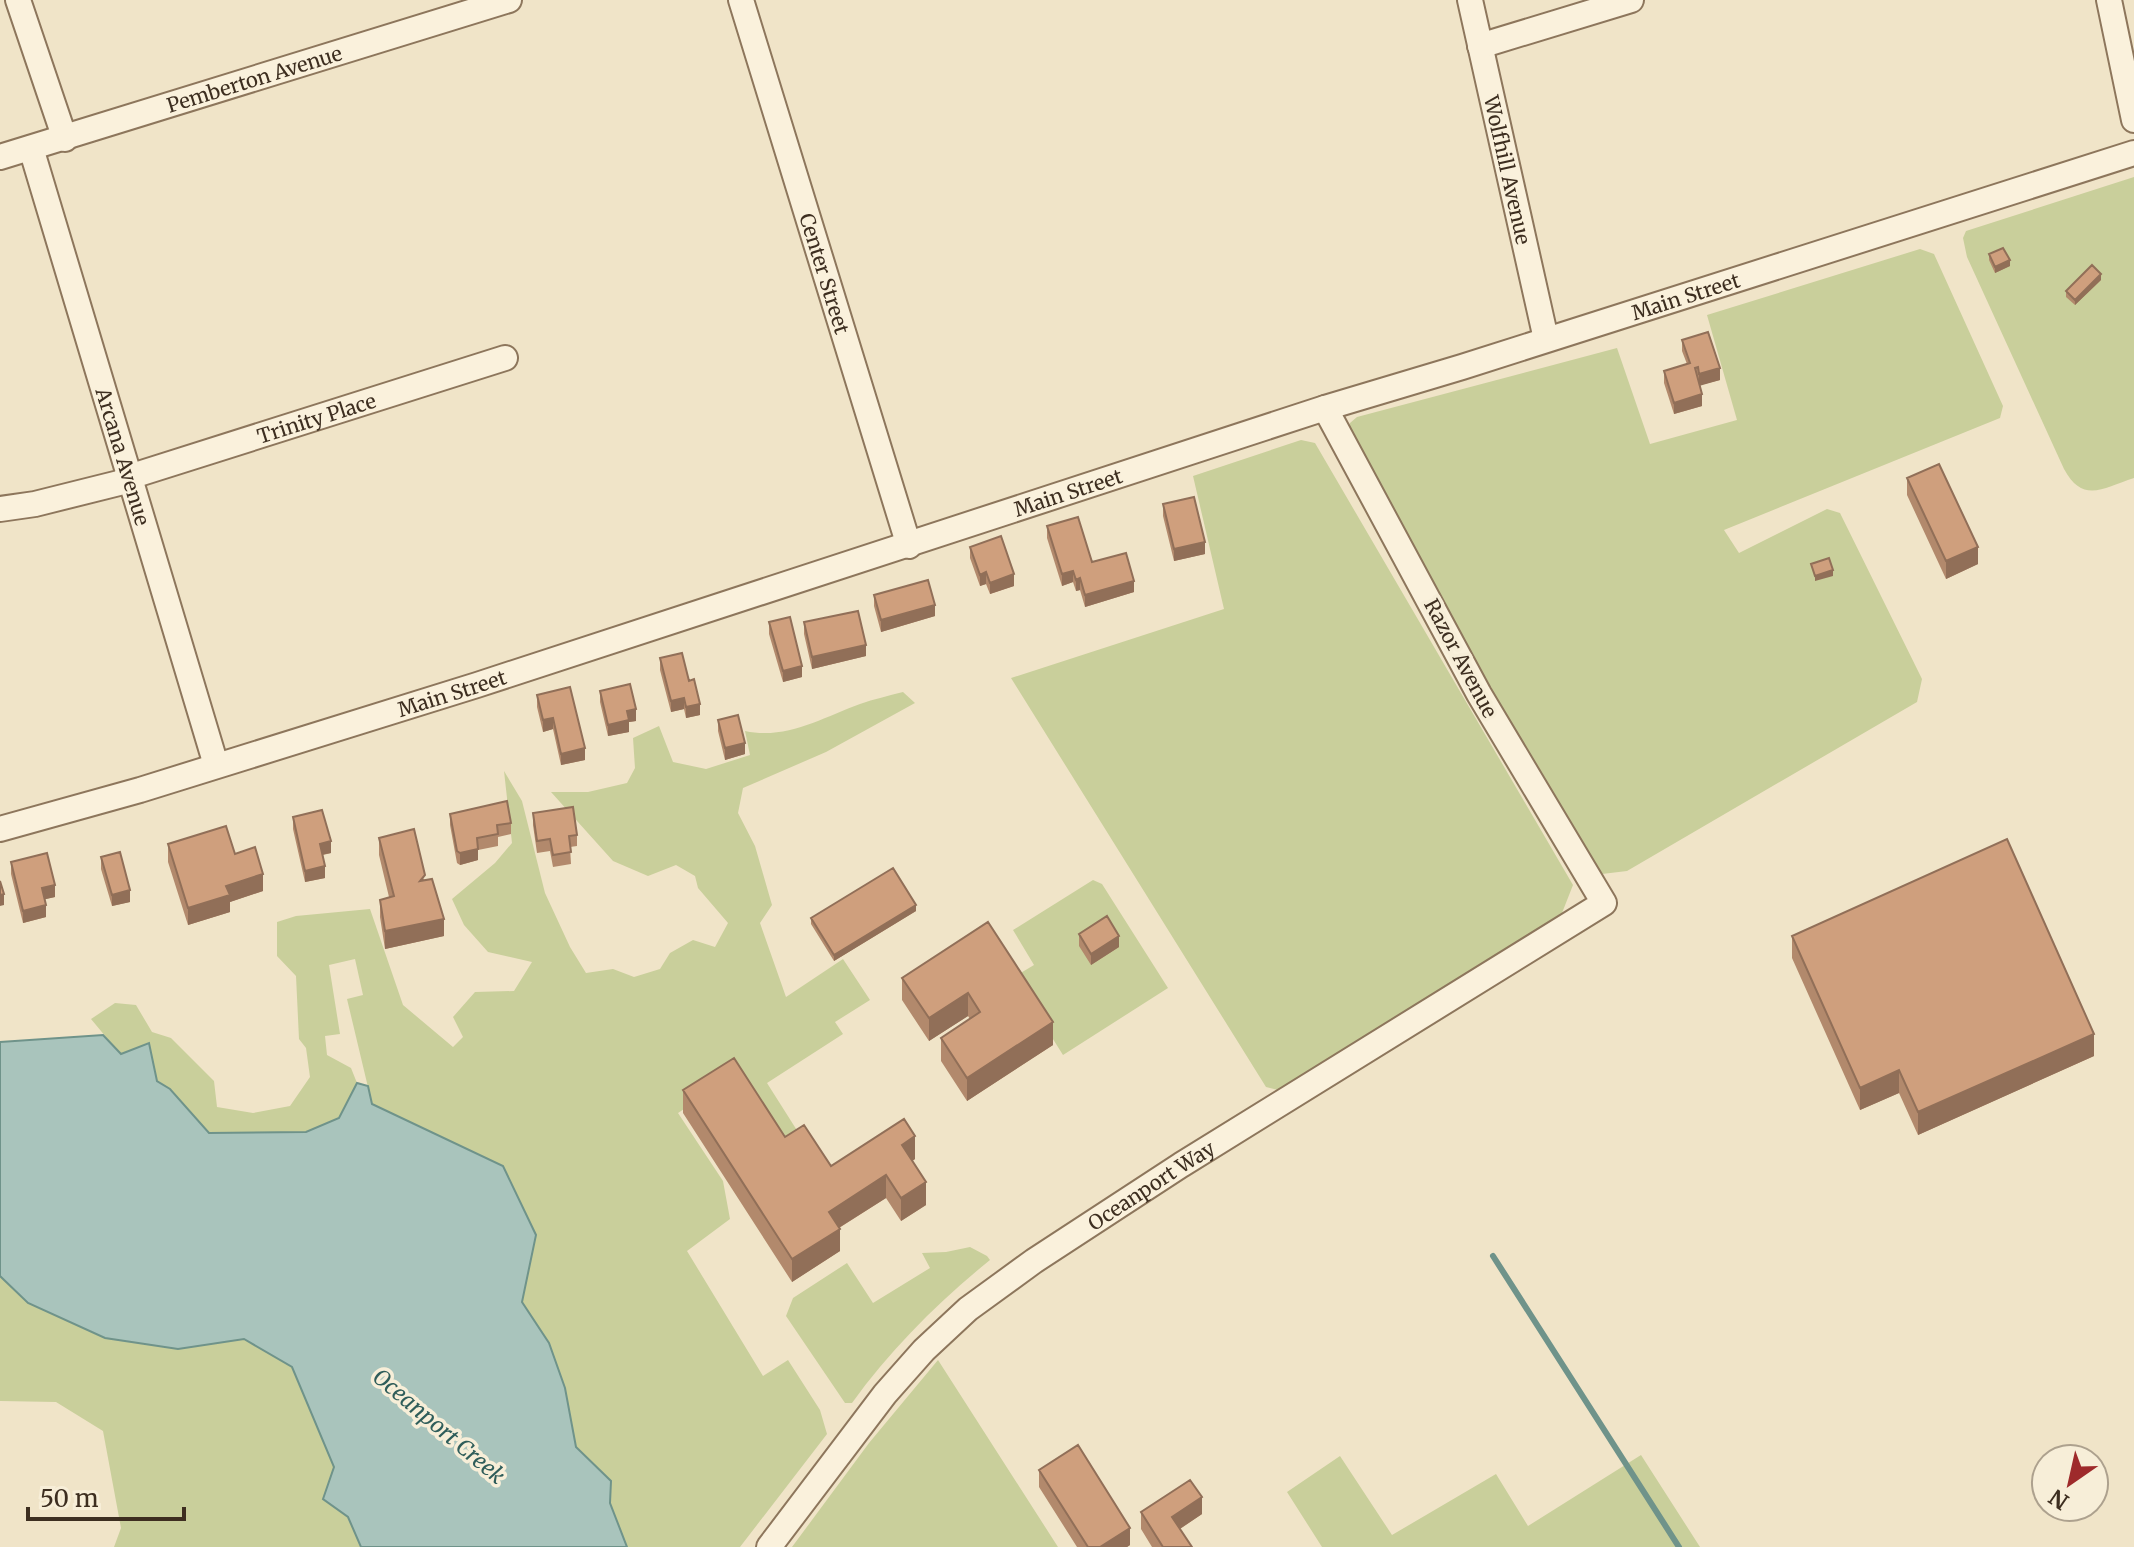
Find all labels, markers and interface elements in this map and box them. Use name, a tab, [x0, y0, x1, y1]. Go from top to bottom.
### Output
street label: Pemberton Avenue	[164, 40, 345, 117]
street label: Wolfhill Avenue	[1479, 92, 1537, 247]
street label: Center Street	[795, 210, 855, 337]
street label: Main Street	[1628, 267, 1743, 325]
street label: Arcana Avenue	[91, 384, 156, 528]
street label: Trinity Place	[254, 387, 379, 448]
street label: Main Street	[1011, 463, 1125, 521]
street label: Razor Avenue	[1419, 594, 1503, 722]
street label: Main Street	[395, 664, 509, 721]
street label: Oceanport Way	[1083, 1135, 1219, 1235]
water label: Oceanport Creek	[367, 1363, 511, 1489]
north arrow	[2030, 1443, 2110, 1523]
scale bar	[28, 1471, 184, 1521]
text: 50 m	[40, 1483, 99, 1514]
text: N	[2043, 1483, 2074, 1516]

